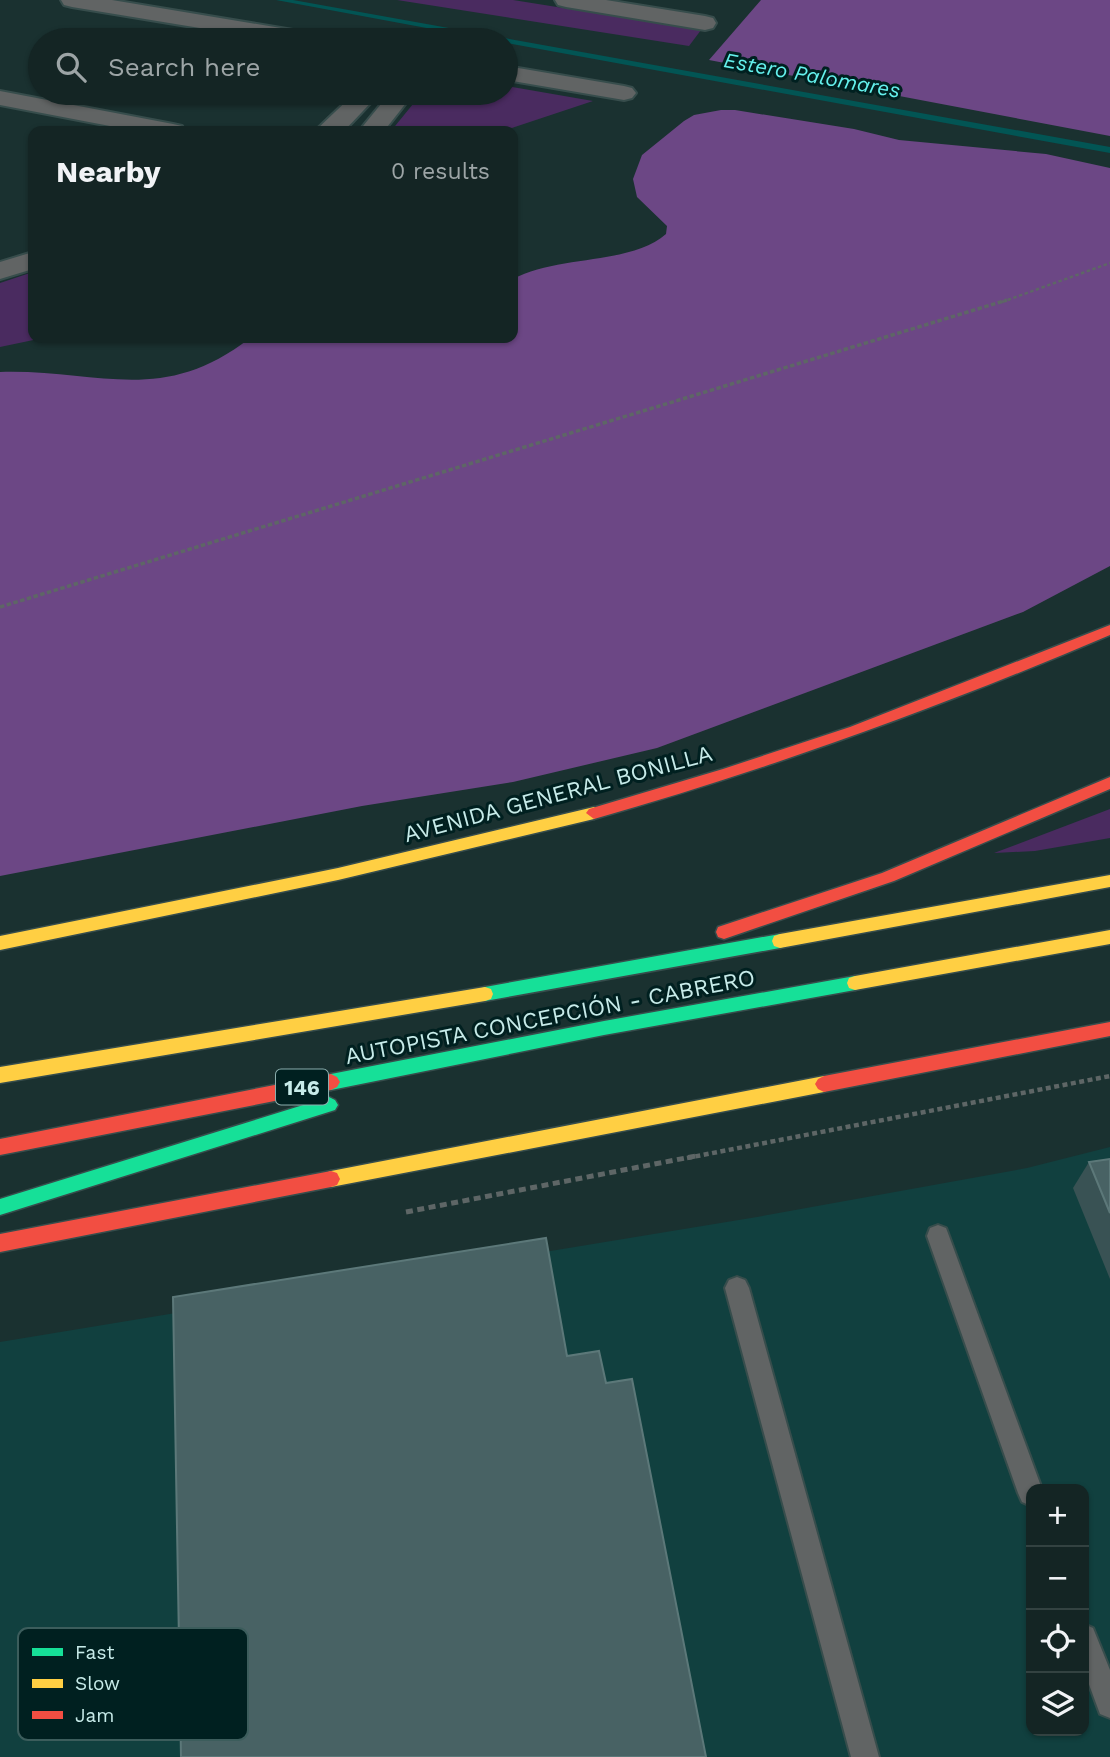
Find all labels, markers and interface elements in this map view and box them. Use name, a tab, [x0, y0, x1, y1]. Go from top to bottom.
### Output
search box	[28, 28, 518, 105]
water label: Estero Palomares	[722, 47, 902, 103]
icon: search	[52, 48, 90, 86]
text: Search here	[108, 52, 260, 82]
text: Nearby	[56, 154, 161, 189]
text: 0 results	[391, 158, 490, 185]
street label: AVENIDA GENERAL BONILLA	[401, 740, 715, 848]
street label: AUTOPISTA CONCEPCIÓN - CABRERO	[343, 963, 757, 1070]
road number: 146	[276, 1070, 328, 1104]
map controls	[1026, 1484, 1089, 1736]
button: +	[1026, 1484, 1089, 1547]
button: −	[1026, 1547, 1089, 1610]
button: locate	[1026, 1610, 1089, 1673]
legend	[18, 1628, 248, 1740]
text: Fast	[75, 1641, 114, 1664]
text: Slow	[75, 1672, 120, 1695]
button: layers	[1026, 1673, 1089, 1736]
text: Jam	[75, 1704, 114, 1727]

